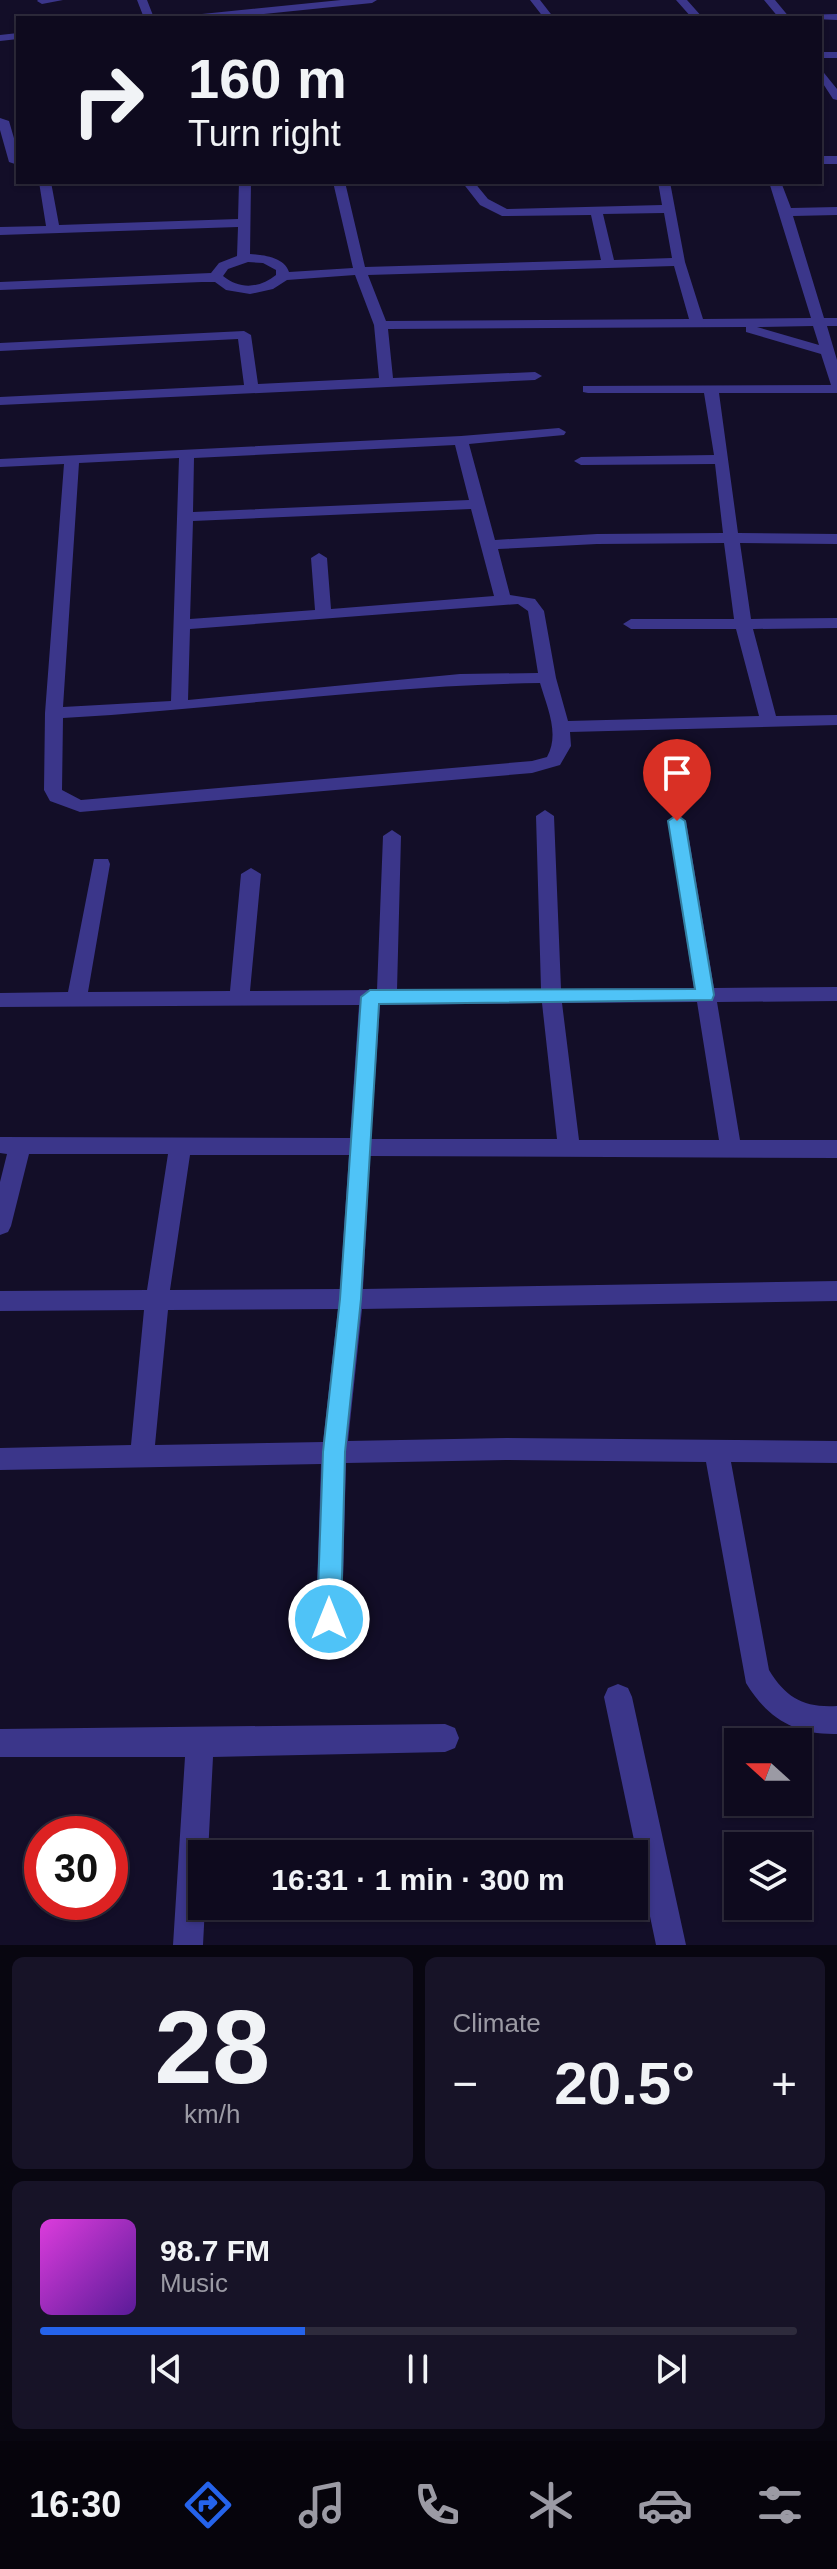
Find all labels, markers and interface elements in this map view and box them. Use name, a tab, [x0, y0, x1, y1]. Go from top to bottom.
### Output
text: 160 m	[188, 47, 347, 110]
icon: right	[56, 48, 160, 152]
text: Turn right	[188, 113, 341, 154]
pin	[643, 739, 711, 821]
icon: arrive	[655, 751, 699, 795]
position arrow	[287, 1577, 371, 1661]
north arrow	[724, 1728, 812, 1816]
map controls	[724, 1728, 812, 1920]
speed limit sign: 30	[24, 1816, 128, 1920]
button: layers	[724, 1832, 812, 1920]
text: 16:31 · 1 min · 300 m	[271, 1863, 565, 1896]
text: 28	[154, 1989, 270, 2105]
text: Climate	[453, 2008, 541, 2038]
text: 20.5°	[554, 2050, 695, 2117]
text: −	[453, 2059, 478, 2108]
text: +	[771, 2059, 797, 2108]
text: km/h	[184, 2099, 240, 2129]
text: 98.7 FM	[160, 2234, 270, 2267]
text: Music	[160, 2268, 228, 2298]
icon: previous	[144, 2347, 188, 2391]
icon: pause	[396, 2347, 440, 2391]
icon: next	[649, 2347, 693, 2391]
icon: directions	[180, 2477, 236, 2533]
icon: music	[294, 2477, 350, 2533]
icon: phone	[409, 2477, 465, 2533]
icon: climate	[523, 2477, 579, 2533]
icon: car	[637, 2477, 693, 2533]
icon: filters	[752, 2477, 808, 2533]
text: 16:30	[29, 2484, 121, 2525]

